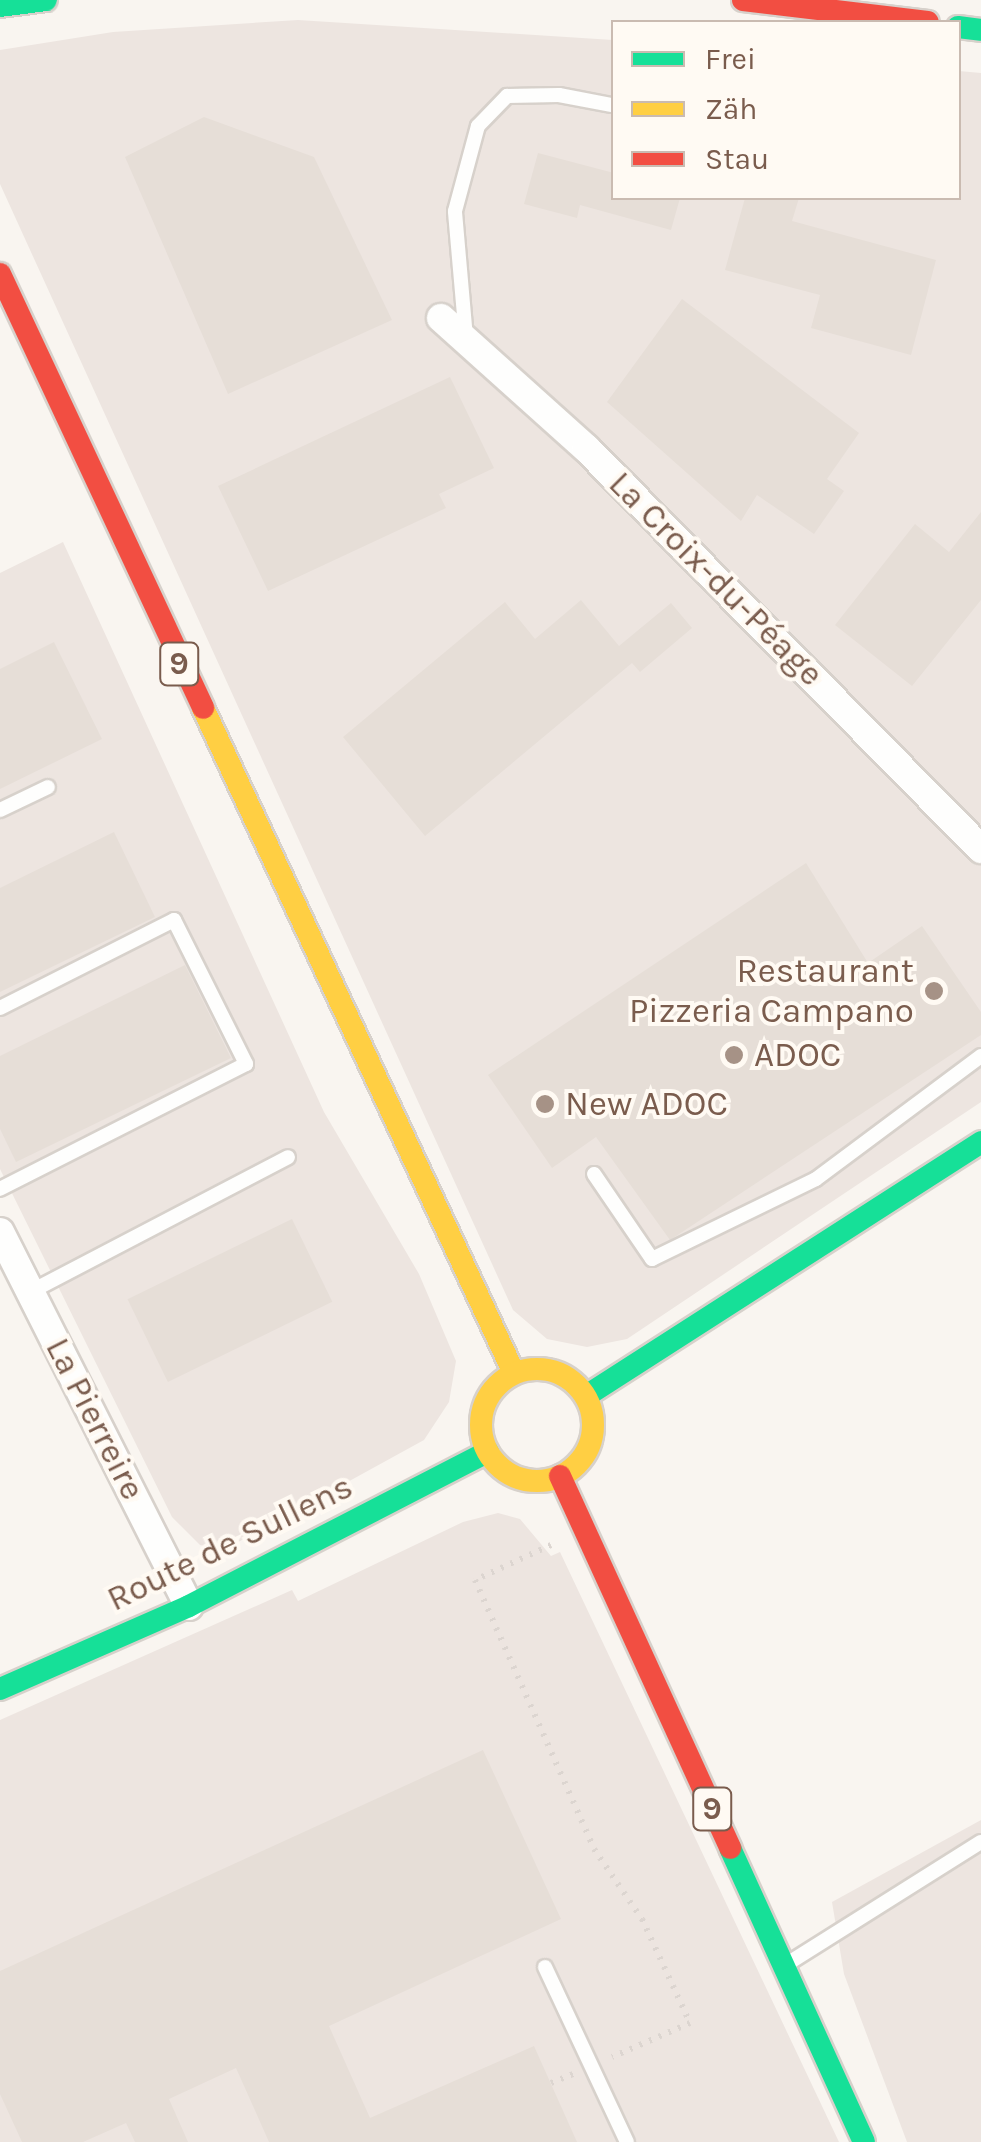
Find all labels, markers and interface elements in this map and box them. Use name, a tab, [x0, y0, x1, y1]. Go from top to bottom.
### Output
legend	[611, 20, 961, 200]
text: Frei	[705, 41, 756, 77]
text: Zäh	[705, 91, 757, 127]
text: Stau	[705, 141, 769, 177]
street label: La Croix-du-Péage	[600, 463, 832, 695]
road number: 9	[159, 637, 199, 691]
place label: Restaurant Pizzeria Campano	[629, 950, 914, 1032]
marker: Restaurant Pizzeria Campano	[923, 980, 945, 1002]
place label: ADOC	[754, 1034, 841, 1076]
marker: ADOC	[723, 1044, 745, 1066]
place label: New ADOC	[565, 1083, 728, 1125]
marker: New ADOC	[534, 1093, 556, 1115]
street label: La Pierreire	[36, 1331, 154, 1507]
street label: Route de Sullens	[101, 1465, 359, 1621]
road number: 9	[692, 1782, 732, 1836]

